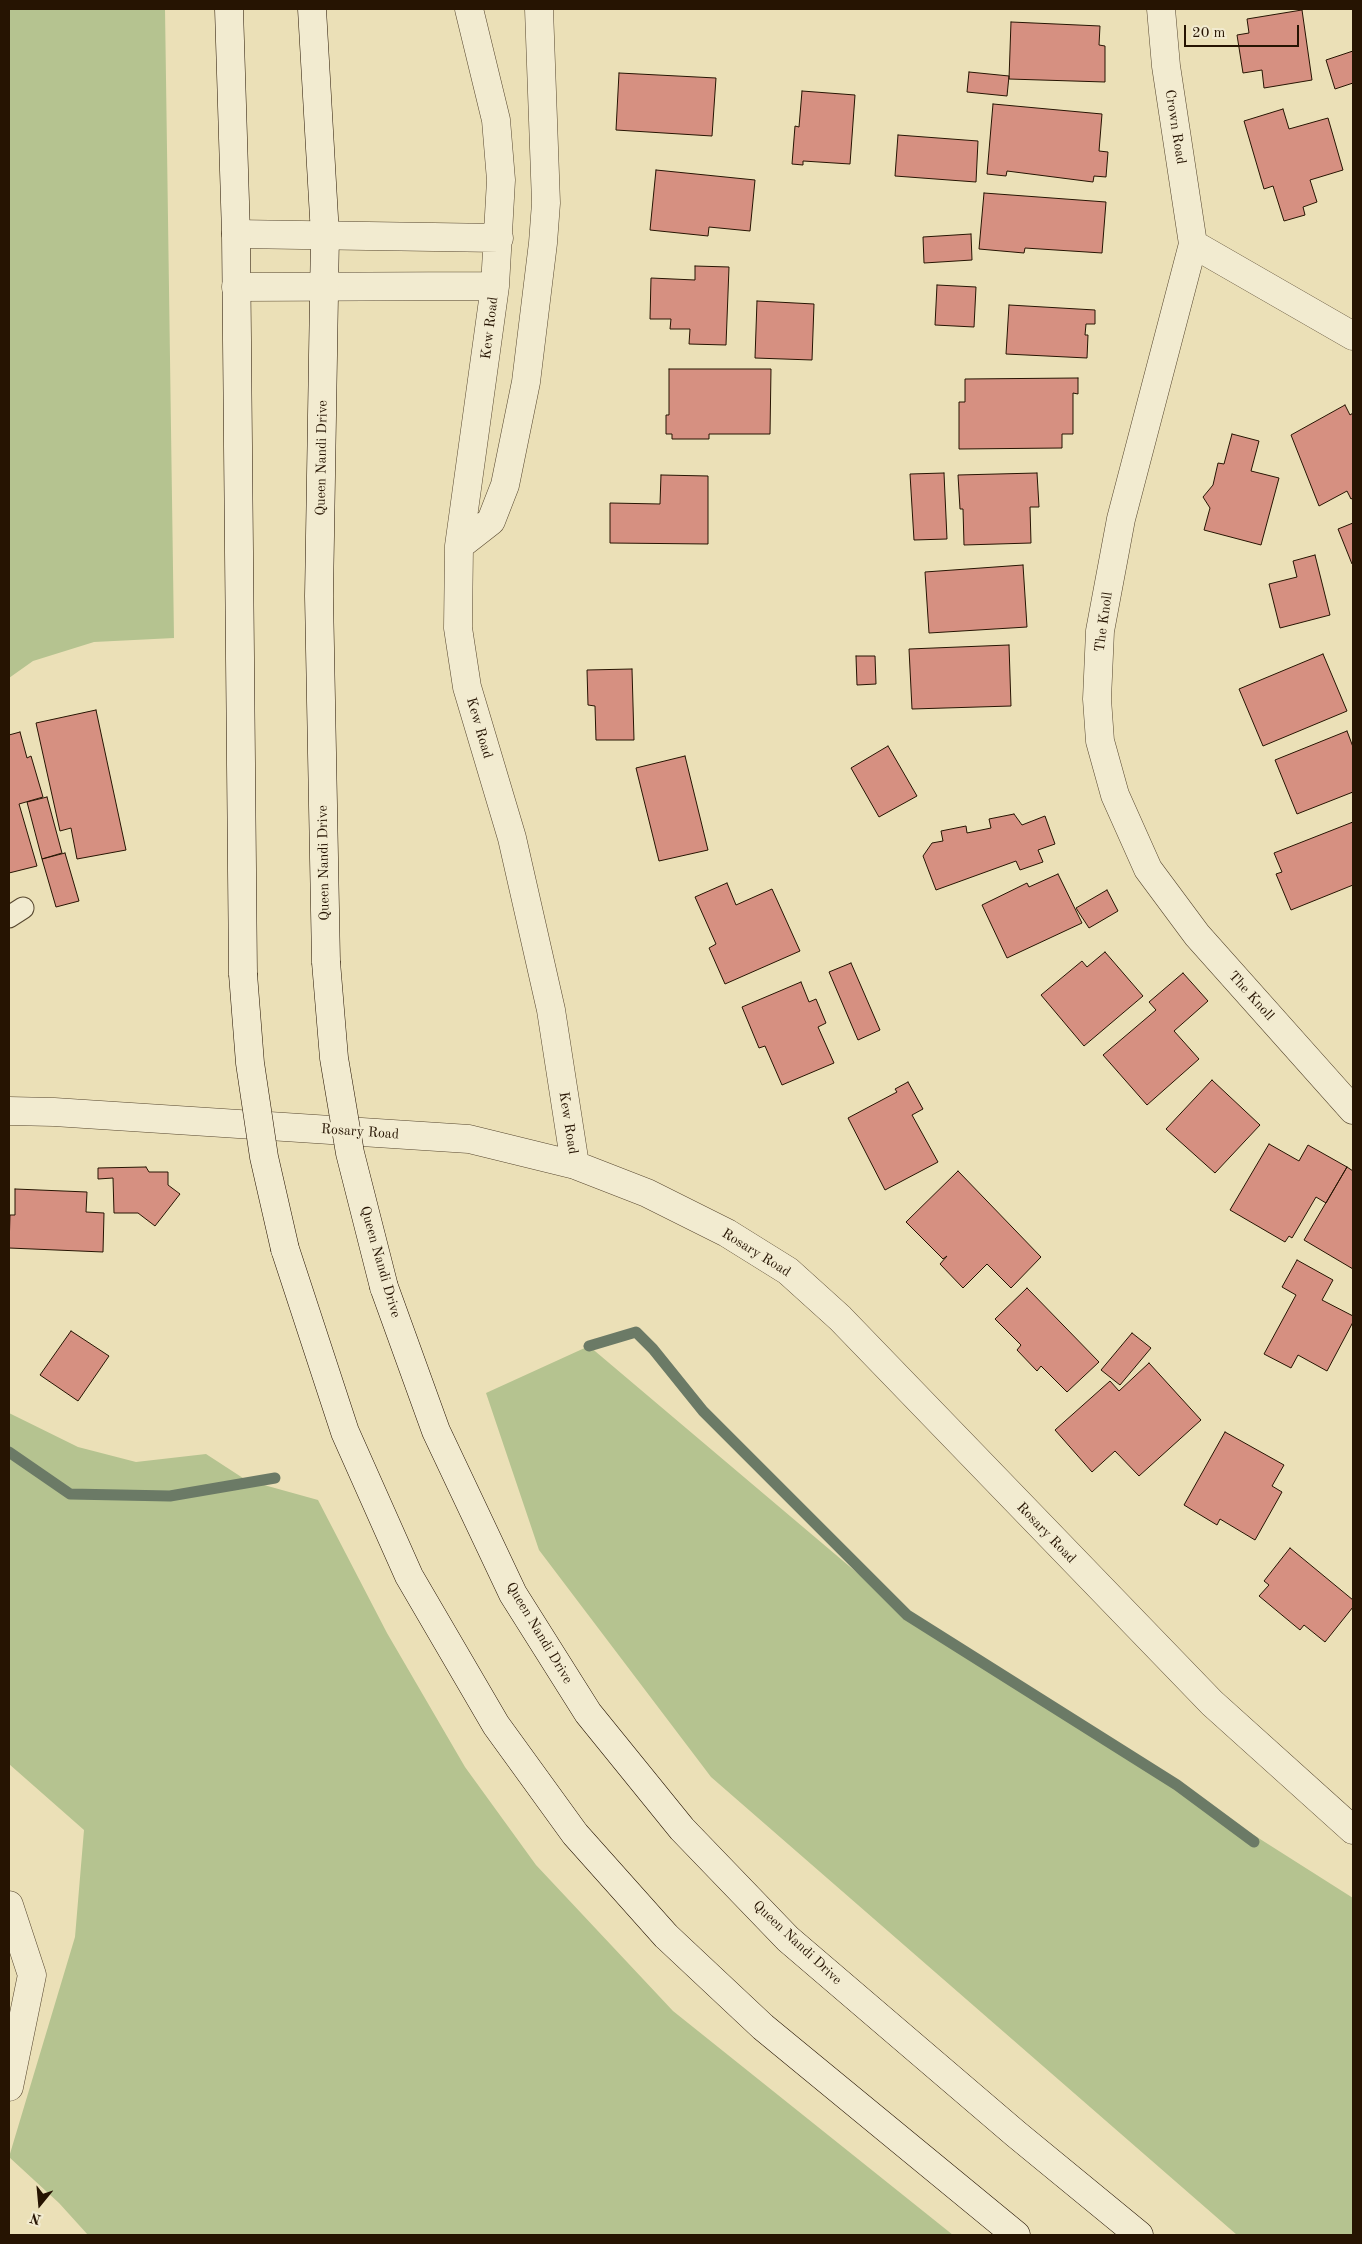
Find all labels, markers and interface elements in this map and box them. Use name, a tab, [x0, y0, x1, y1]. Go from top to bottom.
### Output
scale bar	[1187, 15, 1302, 47]
text: 20 m	[1192, 26, 1226, 41]
street label: Crown Road	[1161, 88, 1189, 166]
street label: Kew Road	[478, 296, 502, 360]
street label: Queen Nandi Drive	[313, 400, 331, 516]
street label: The Knoll	[1091, 591, 1117, 653]
street label: Kew Road	[462, 695, 496, 761]
street label: Queen Nandi Drive	[315, 805, 333, 921]
street label: The Knoll	[1224, 968, 1278, 1024]
street label: Kew Road	[555, 1091, 581, 1155]
street label: Rosary Road	[320, 1121, 400, 1143]
street label: Queen Nandi Drive	[356, 1204, 404, 1320]
street label: Rosary Road	[718, 1225, 794, 1281]
street label: Rosary Road	[1013, 1499, 1079, 1567]
street label: Queen Nandi Drive	[502, 1579, 576, 1687]
street label: Queen Nandi Drive	[749, 1897, 845, 1989]
north arrow	[15, 2179, 65, 2229]
text: N	[28, 2210, 43, 2227]

